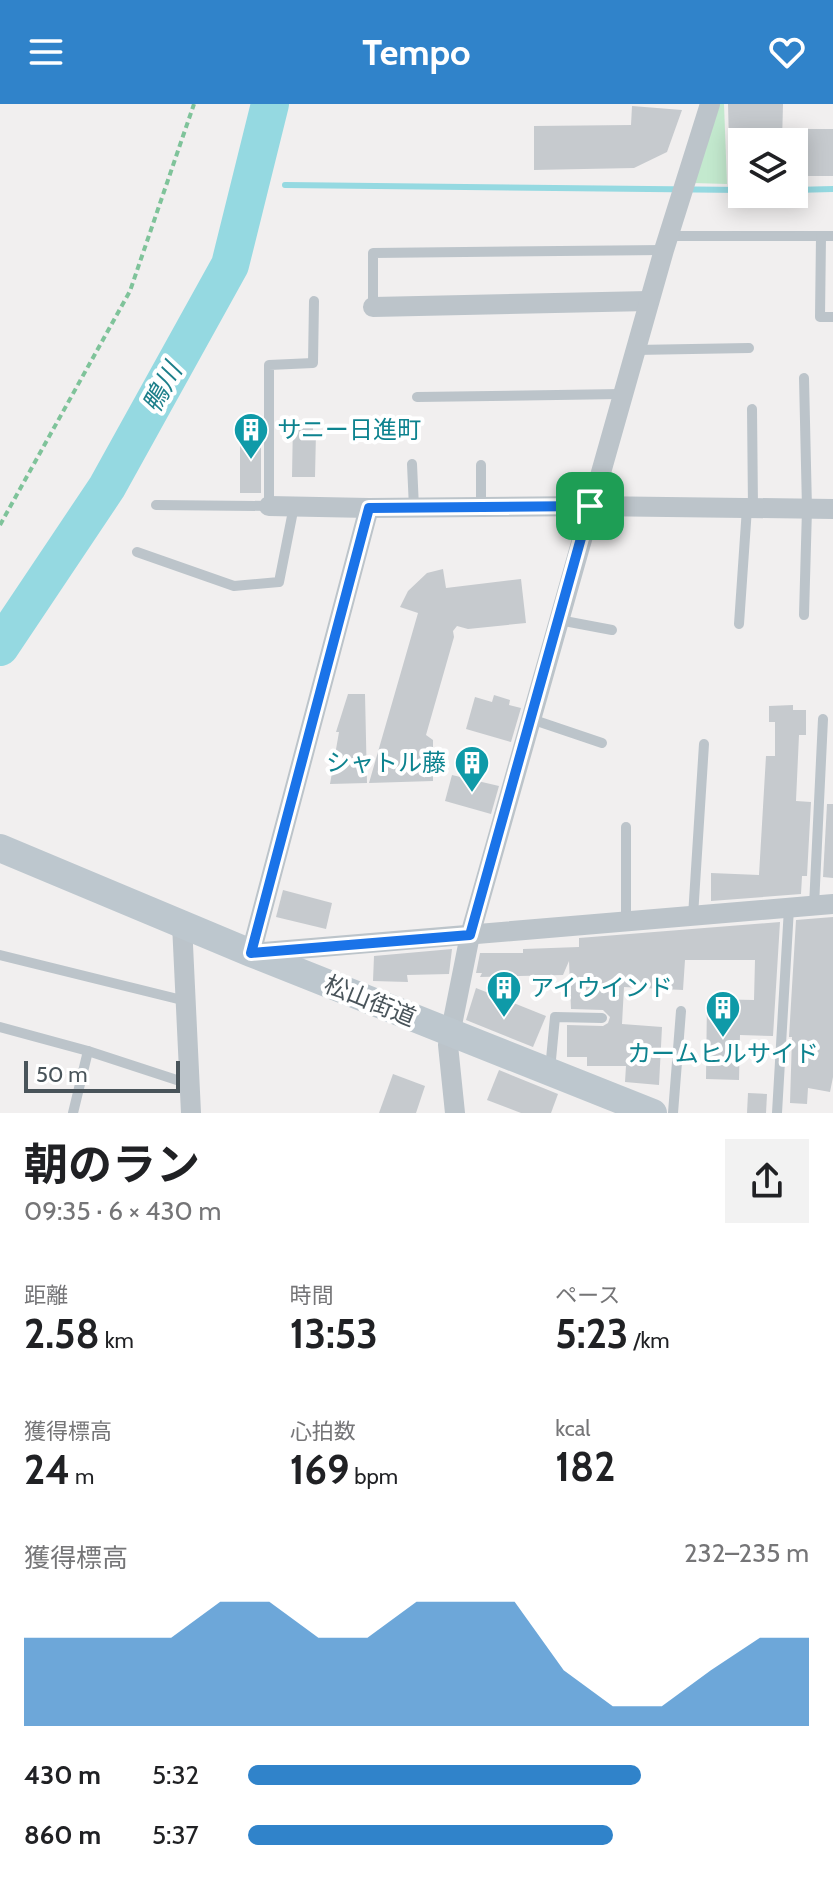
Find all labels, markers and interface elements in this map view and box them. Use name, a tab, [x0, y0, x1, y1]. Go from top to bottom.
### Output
icon: menu	[24, 30, 68, 74]
text: Tempo	[362, 30, 471, 74]
icon: heart	[765, 30, 809, 74]
map controls	[728, 128, 808, 208]
button: layers	[728, 128, 808, 208]
water label: 鴨川	[135, 355, 190, 419]
building icon: サニー日進町	[232, 411, 270, 461]
place label: サニー日進町	[277, 415, 421, 444]
pin	[556, 472, 624, 540]
icon: arrive	[568, 484, 612, 528]
building icon: シャトル藤	[453, 744, 491, 794]
place label: シャトル藤	[326, 748, 446, 777]
street label: 松山街道	[320, 969, 420, 1032]
building icon: アイウインド	[485, 969, 523, 1019]
place label: アイウインド	[530, 973, 673, 1002]
building icon: カームヒルサイド	[704, 989, 742, 1039]
place label: カームヒルサイド	[627, 1039, 819, 1068]
scale bar	[24, 1057, 180, 1093]
text: 50 m	[36, 1061, 88, 1088]
text: 朝のラン	[24, 1138, 200, 1191]
button: share	[725, 1139, 809, 1223]
text: 09:35 · 6 × 430 m	[24, 1195, 221, 1227]
text: 距離	[24, 1282, 68, 1309]
text: 時間	[290, 1282, 334, 1309]
text: ペース	[555, 1282, 620, 1309]
text: 2.58	[24, 1309, 100, 1358]
text: 13:53	[290, 1309, 378, 1358]
text: 5:23	[555, 1309, 628, 1358]
text: km	[100, 1327, 134, 1354]
text: /km	[628, 1327, 670, 1354]
text: kcal	[555, 1415, 590, 1442]
text: 獲得標高	[24, 1418, 112, 1445]
text: 心拍数	[290, 1418, 356, 1445]
text: 182	[555, 1442, 615, 1491]
text: 24	[24, 1445, 70, 1494]
text: 169	[290, 1445, 349, 1494]
text: m	[70, 1463, 94, 1490]
text: bpm	[349, 1463, 398, 1490]
text: 232–235 m	[684, 1537, 809, 1569]
text: 獲得標高	[24, 1542, 128, 1574]
text: 430 m	[24, 1759, 101, 1791]
text: 5:32	[152, 1759, 199, 1791]
text: 860 m	[24, 1819, 101, 1851]
text: 5:37	[152, 1819, 199, 1851]

